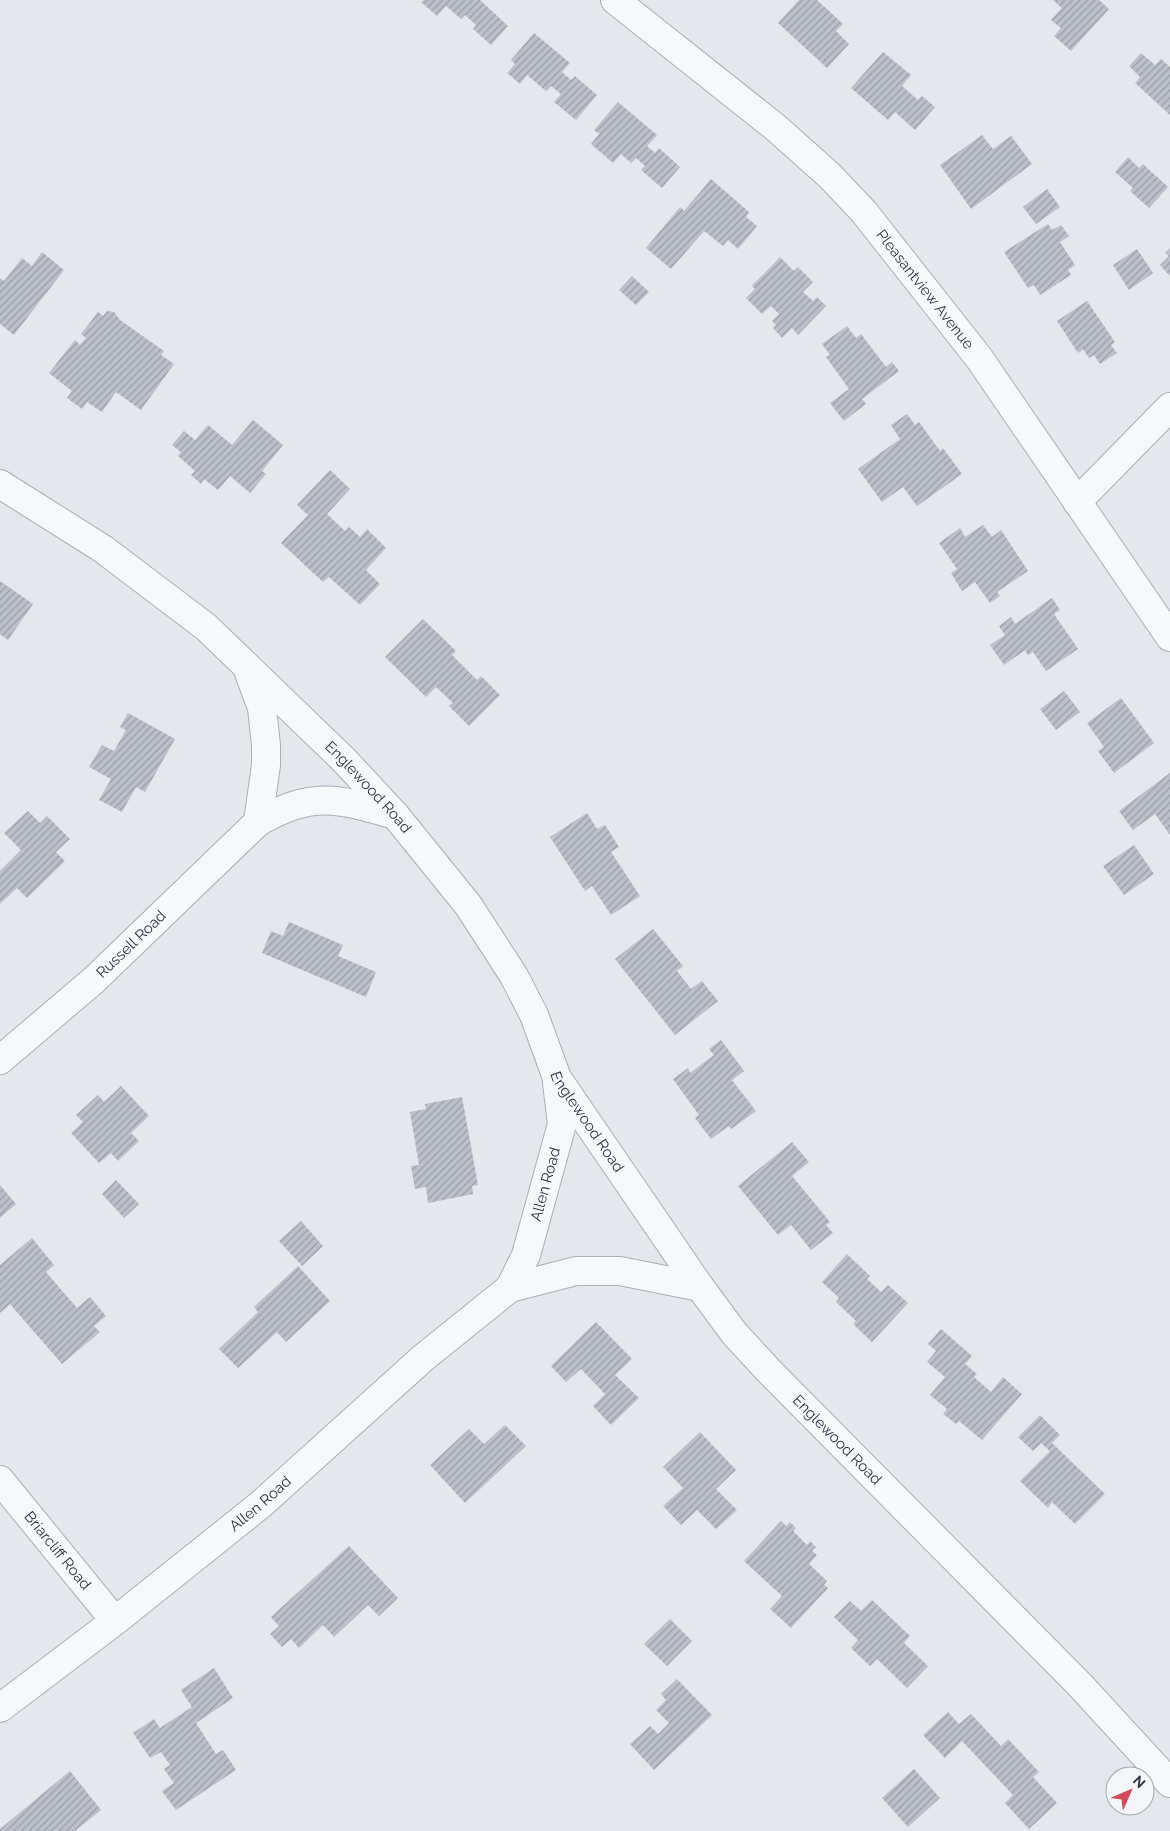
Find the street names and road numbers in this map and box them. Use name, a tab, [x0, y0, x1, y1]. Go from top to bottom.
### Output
street label: Pleasantview Avenue	[872, 226, 978, 353]
street label: Englewood Road	[321, 738, 415, 837]
street label: Russell Road	[93, 907, 170, 982]
street label: Englewood Road	[546, 1069, 628, 1176]
street label: Allen Road	[527, 1145, 564, 1223]
street label: Englewood Road	[789, 1391, 885, 1488]
street label: Allen Road	[226, 1472, 295, 1535]
street label: Briarcliff Road	[20, 1508, 95, 1593]

